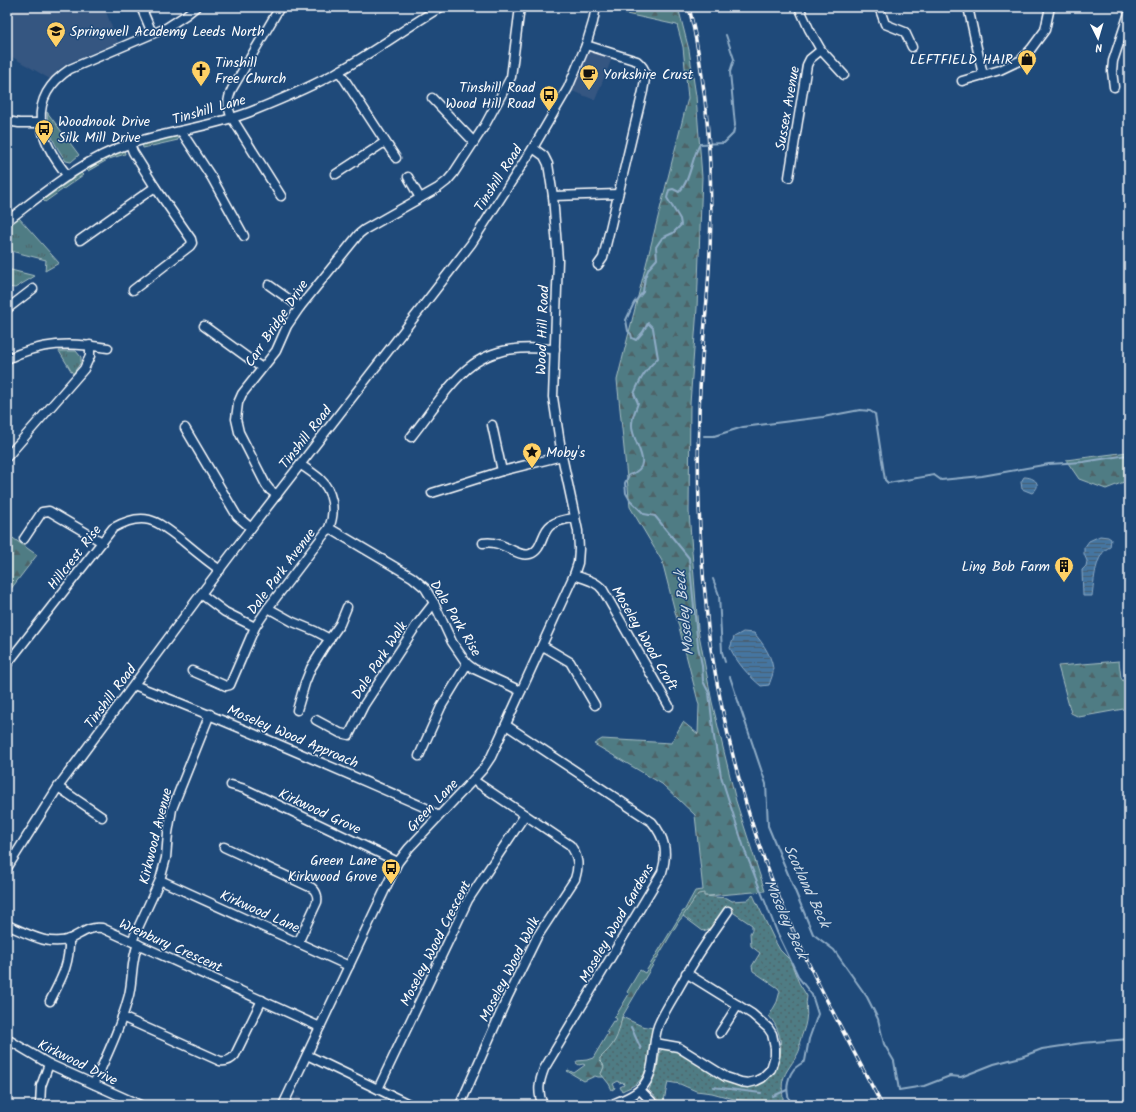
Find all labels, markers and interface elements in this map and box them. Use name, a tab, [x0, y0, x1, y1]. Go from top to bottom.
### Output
north arrow	[1078, 18, 1118, 58]
school or university icon: Springwell Academy Leeds North	[45, 20, 67, 48]
place label: Springwell Academy Leeds North	[70, 21, 265, 43]
text: N	[1094, 38, 1103, 56]
shop icon: LEFTFIELD HAIR	[1016, 48, 1038, 76]
place label: LEFTFIELD HAIR	[910, 49, 1013, 71]
place label: Tinshill Free Church	[215, 52, 286, 90]
church icon: Tinshill Free Church	[190, 59, 212, 87]
cafe icon: Yorkshire Crust	[578, 63, 600, 91]
place label: Yorkshire Crust	[603, 64, 694, 86]
street label: Sussex Avenue	[770, 64, 806, 152]
place label: Tinshill Road Wood Hill Road	[446, 77, 536, 115]
bus stop icon: Tinshill Road Wood Hill Road	[538, 84, 560, 112]
street label: Tinshill Lane	[170, 89, 249, 131]
place label: Woodnook Drive Silk Mill Drive	[58, 111, 151, 149]
bus stop icon: Woodnook Drive Silk Mill Drive	[33, 118, 55, 146]
street label: Tinshill Road	[469, 140, 529, 216]
street label: Carr Bridge Drive	[239, 275, 315, 372]
street label: Wood Hill Road	[530, 284, 556, 375]
street label: Tinshill Road	[274, 400, 338, 474]
place icon: Moby's	[521, 441, 543, 469]
place label: Moby's	[546, 442, 585, 464]
street label: Hillcrest Rise	[42, 520, 108, 595]
street label: Dale Park Avenue	[242, 523, 322, 619]
building icon: Ling Bob Farm	[1053, 555, 1075, 583]
place label: Ling Bob Farm	[961, 556, 1050, 578]
water label: Moseley Beck	[668, 567, 701, 657]
street label: Dale Park Rise	[424, 576, 487, 662]
street label: Moseley Wood Croft	[605, 582, 683, 696]
street label: Dale Park Walk	[346, 617, 414, 704]
street label: Tinshill Road	[79, 659, 143, 733]
street label: Moseley Wood Approach	[223, 699, 362, 775]
street label: Green Lane	[402, 774, 464, 837]
street label: Kirkwood Grove	[274, 783, 365, 841]
street label: Kirkwood Avenue	[133, 785, 179, 887]
water label: Scotland Beck	[776, 841, 837, 934]
place label: Green Lane Kirkwood Grove	[288, 850, 378, 888]
bus stop icon: Green Lane Kirkwood Grove	[380, 857, 402, 885]
street label: Moseley Wood Gardens	[574, 860, 660, 987]
street label: Moseley Wood Crescent	[395, 876, 477, 1010]
water label: Moseley Beck	[757, 876, 814, 965]
street label: Kirkwood Lane	[216, 884, 304, 940]
street label: Wrenbury Crescent	[115, 913, 226, 979]
street label: Moseley Wood Walk	[474, 913, 546, 1026]
street label: Kirkwood Drive	[34, 1034, 122, 1092]

